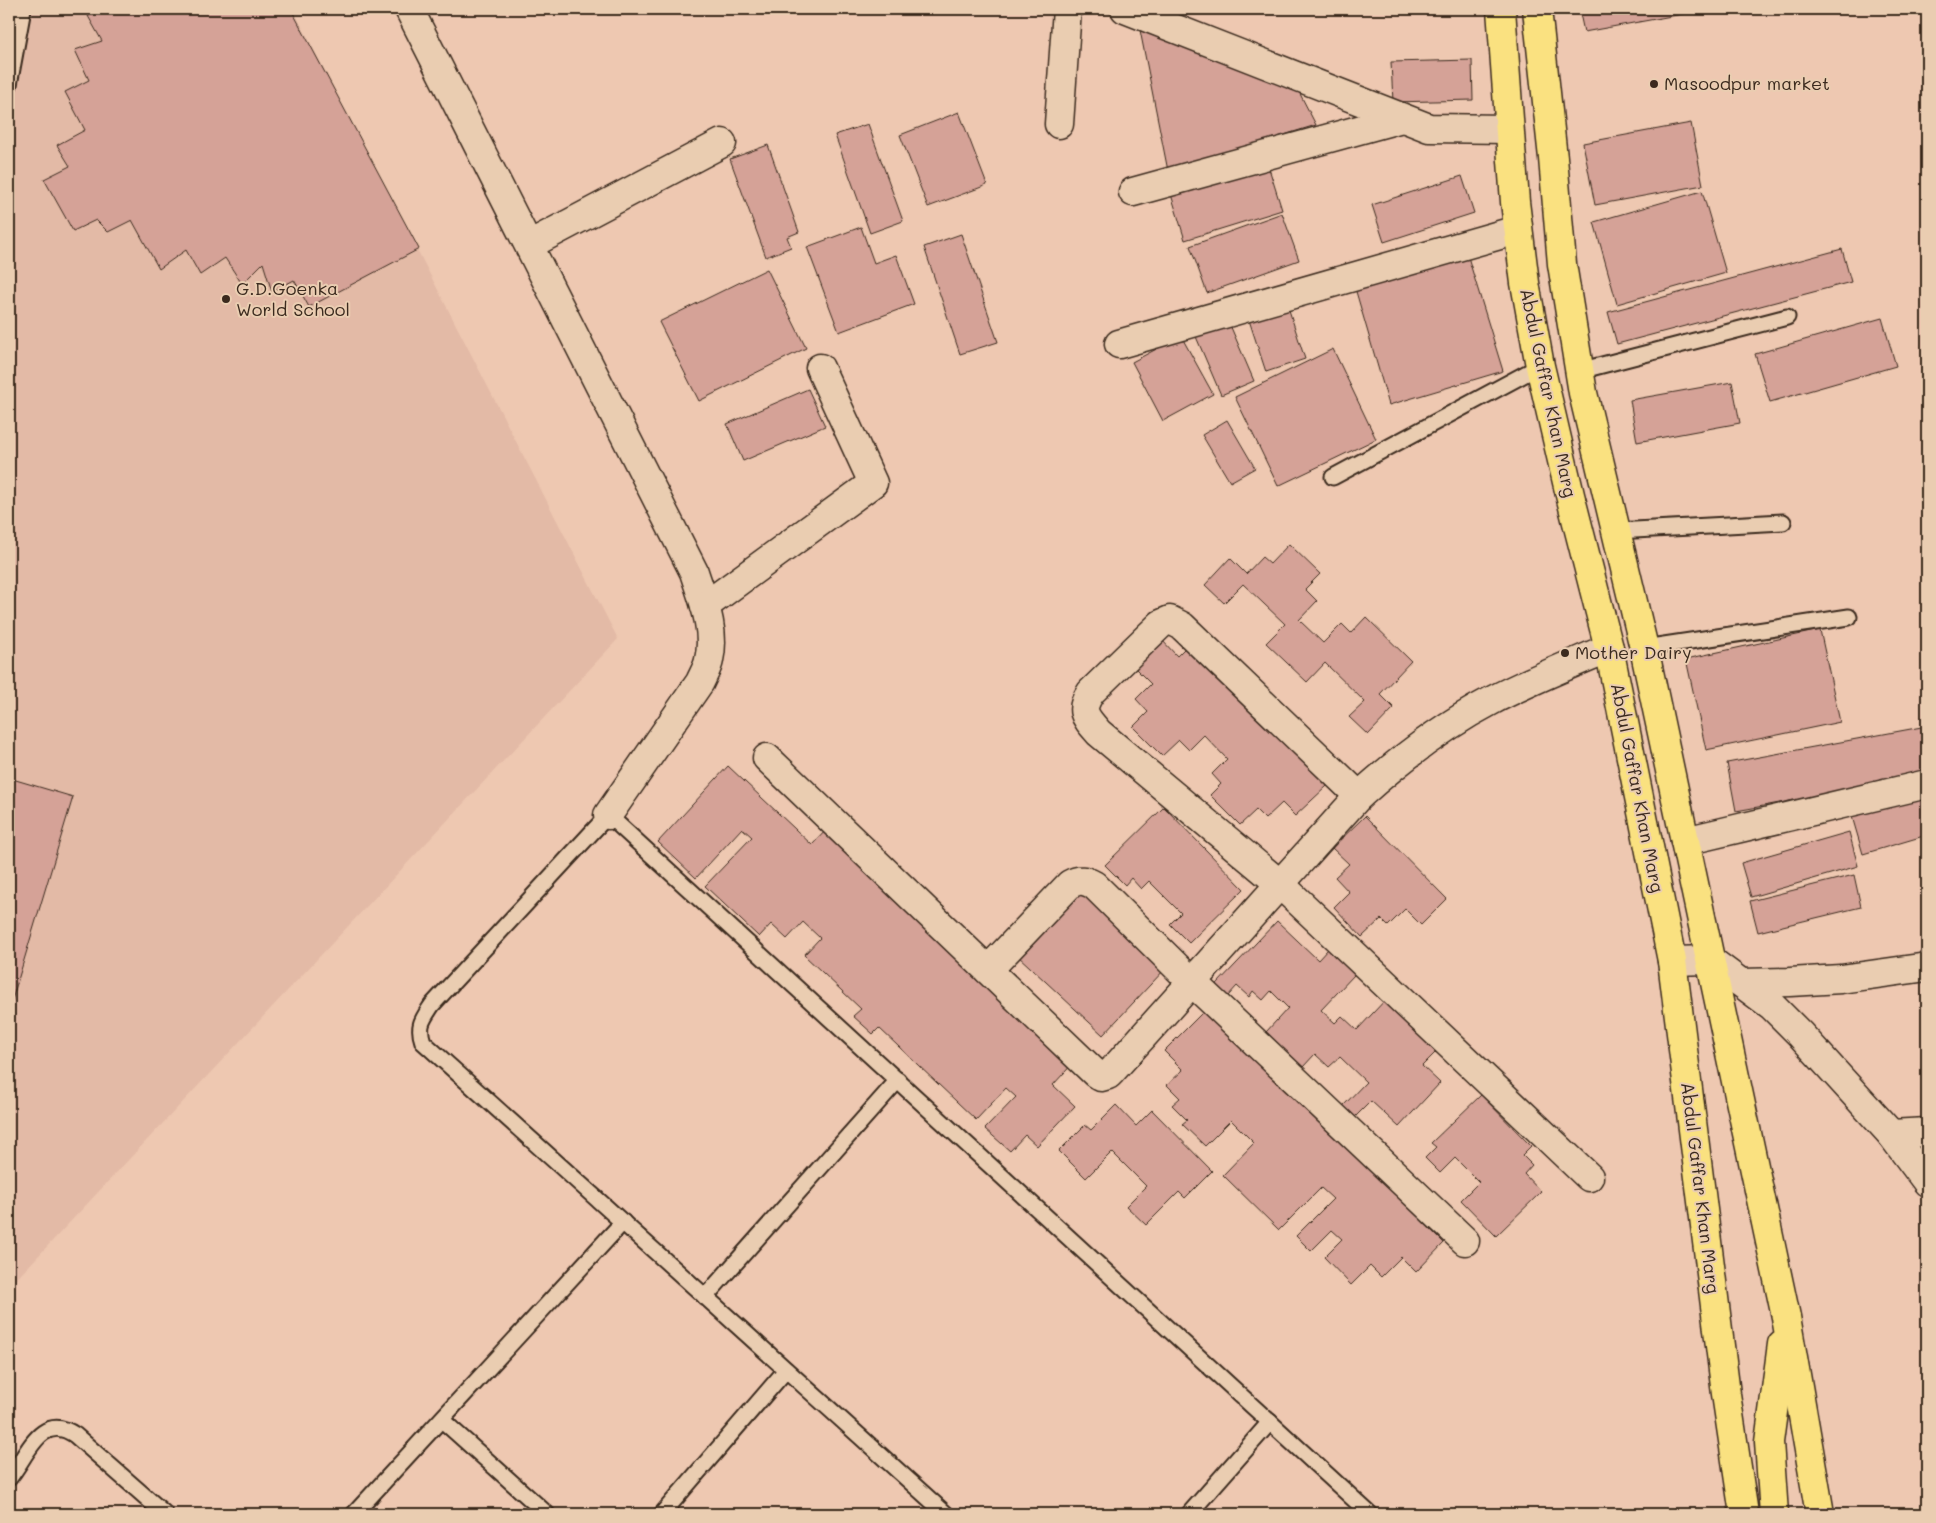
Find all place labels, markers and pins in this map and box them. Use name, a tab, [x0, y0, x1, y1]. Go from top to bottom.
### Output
place label: Masoodpur market	[1664, 71, 1830, 95]
marker: Masoodpur market	[1648, 78, 1660, 90]
place label: G.D.Goenka World School	[236, 276, 350, 321]
marker: G.D.Goenka World School	[220, 293, 232, 305]
place label: Mother Dairy	[1575, 640, 1692, 664]
marker: Mother Dairy	[1559, 647, 1571, 659]

